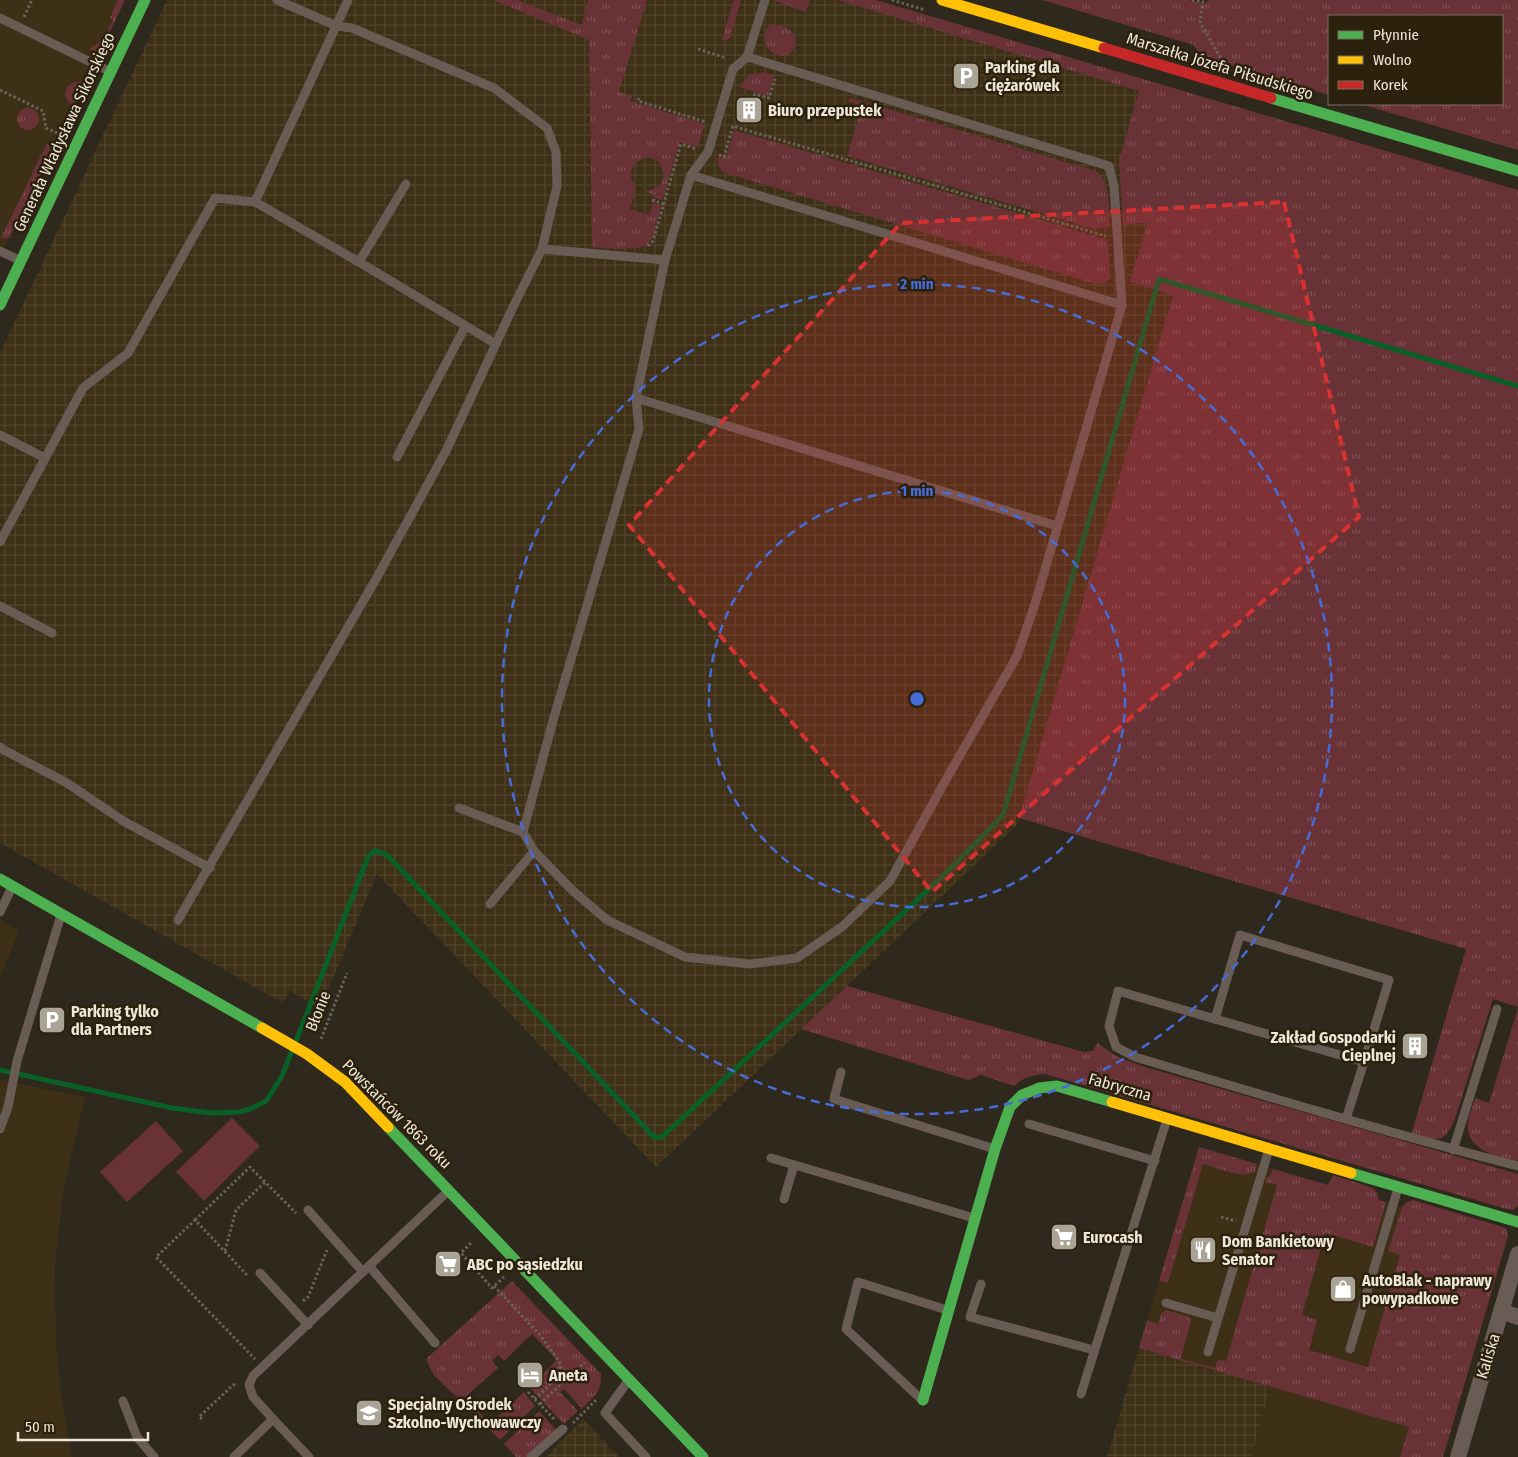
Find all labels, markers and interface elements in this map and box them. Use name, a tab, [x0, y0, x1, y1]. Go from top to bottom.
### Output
legend	[1328, 15, 1503, 105]
text: Płynnie	[1373, 26, 1419, 44]
street label: Marszałka Józefa Piłsudskiego	[1124, 28, 1316, 104]
street label: Generała Władysława Sikorskiego	[9, 29, 119, 235]
text: Wolno	[1373, 51, 1412, 69]
place label: Parking dla ciężarówek	[985, 58, 1061, 95]
parking icon: Parking dla ciężarówek	[951, 61, 981, 91]
text: Korek	[1373, 76, 1408, 94]
building icon: Biuro przepustek	[734, 95, 764, 125]
place label: Biuro przepustek	[768, 101, 882, 120]
text: 2 min	[899, 275, 934, 293]
text: 1 min	[901, 482, 933, 500]
centre of rings	[908, 690, 926, 708]
street label: Błonie	[301, 988, 335, 1034]
place label: Parking tylko dla Partners	[71, 1002, 159, 1039]
parking icon: Parking tylko dla Partners	[37, 1005, 67, 1035]
place label: Zakład Gospodarki Cieplnej	[1270, 1028, 1396, 1065]
building icon: Zakład Gospodarki Cieplnej	[1400, 1031, 1430, 1061]
street label: Powstańców 1863 roku	[338, 1055, 456, 1173]
street label: Fabryczna	[1086, 1069, 1154, 1105]
supermarket icon: Eurocash	[1049, 1222, 1079, 1252]
place label: Eurocash	[1083, 1228, 1143, 1247]
place label: Dom Bankietowy Senator	[1222, 1232, 1334, 1269]
restaurant icon: Dom Bankietowy Senator	[1188, 1235, 1218, 1265]
supermarket icon: ABC po sąsiedzku	[433, 1249, 463, 1279]
place label: ABC po sąsiedzku	[466, 1255, 583, 1274]
place label: AutoBlak - naprawy powypadkowe	[1361, 1271, 1492, 1308]
shop icon: AutoBlak - naprawy powypadkowe	[1328, 1274, 1358, 1304]
street label: Kaliska	[1472, 1331, 1504, 1381]
hotel icon: Aneta	[515, 1360, 545, 1390]
place label: Aneta	[548, 1366, 588, 1385]
place label: Specjalny Ośrodek Szkolno-Wychowawczy	[388, 1395, 542, 1432]
school or university icon: Specjalny Ośrodek Szkolno-Wychowawczy	[354, 1398, 384, 1428]
scale bar	[18, 1410, 148, 1442]
text: 50 m	[25, 1418, 55, 1436]

